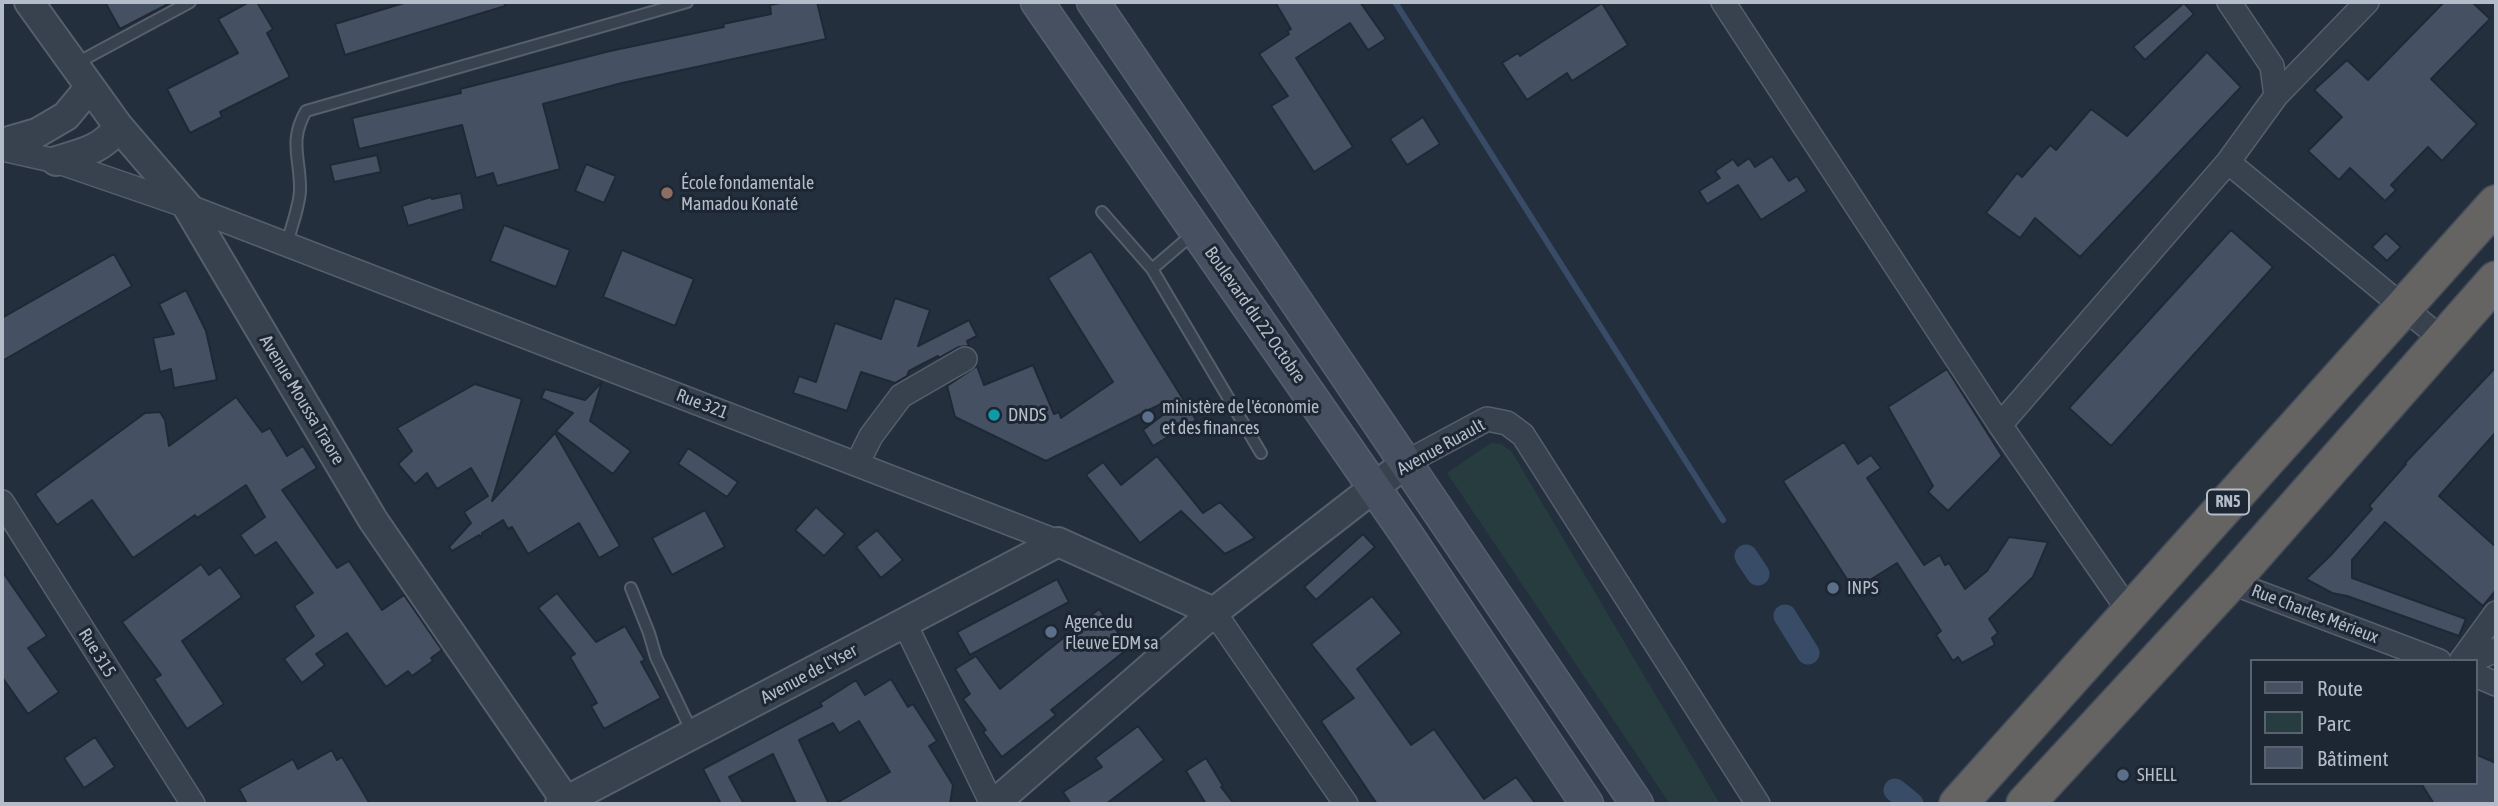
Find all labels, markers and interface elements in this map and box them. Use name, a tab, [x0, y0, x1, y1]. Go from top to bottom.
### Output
place label: École fondamentale Mamadou Konaté	[681, 172, 814, 214]
marker: École fondamentale Mamadou Konaté	[659, 185, 675, 201]
street label: Boulevard du 22 Octobre	[1200, 242, 1310, 388]
street label: Avenue Moussa Traore	[255, 331, 349, 469]
street label: Rue 321	[673, 384, 731, 424]
place label: ministère de l'économie et des finances	[1162, 396, 1319, 438]
place label: DNDS	[1008, 404, 1046, 426]
marker: DNDS	[986, 407, 1002, 423]
marker: ministère de l'économie et des finances	[1140, 409, 1156, 425]
street label: Avenue Ruault	[1393, 414, 1489, 480]
road number: RN5	[2207, 489, 2249, 514]
place label: INPS	[1847, 577, 1879, 599]
marker: INPS	[1825, 580, 1841, 596]
street label: Rue Charles Mérieux	[2248, 580, 2382, 648]
place label: Agence du Fleuve EDM sa	[1065, 611, 1159, 654]
marker: Agence du Fleuve EDM sa	[1043, 624, 1059, 640]
street label: Rue 315	[74, 625, 120, 681]
street label: Avenue de l'Yser	[757, 640, 861, 708]
legend	[2250, 659, 2477, 785]
text: Route	[2317, 676, 2363, 700]
text: Parc	[2317, 711, 2351, 735]
text: Bâtiment	[2317, 746, 2388, 770]
place label: SHELL	[2137, 764, 2177, 786]
marker: SHELL	[2115, 767, 2131, 783]

